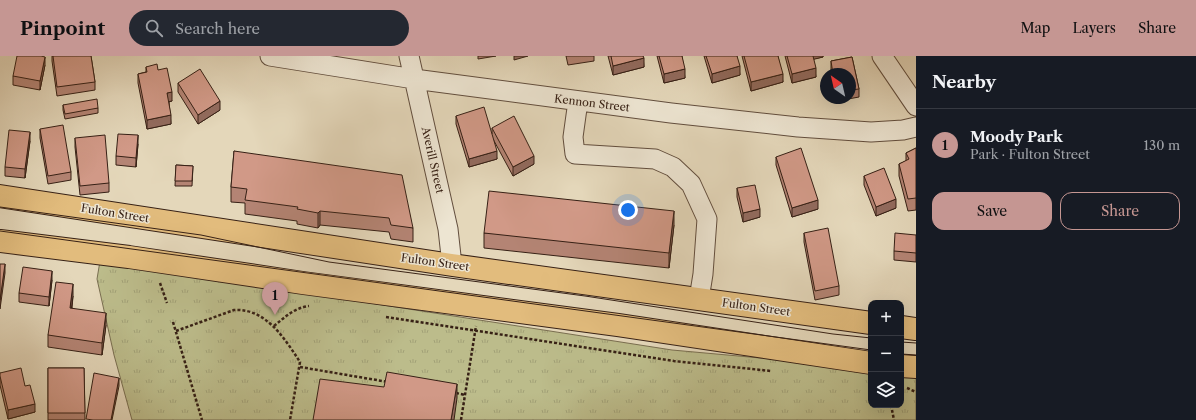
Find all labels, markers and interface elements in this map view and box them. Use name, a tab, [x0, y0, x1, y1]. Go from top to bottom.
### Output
search box	[129, 10, 409, 46]
text: Pinpoint	[20, 17, 105, 40]
icon: search	[143, 17, 165, 39]
text: Search here	[175, 19, 260, 38]
text: Map	[1020, 19, 1050, 37]
text: Layers	[1072, 19, 1116, 37]
text: Share	[1138, 19, 1176, 37]
north arrow	[820, 68, 856, 104]
text: Nearby	[932, 72, 996, 92]
street label: Kennon Street	[553, 91, 631, 115]
street label: Averill Street	[418, 124, 447, 195]
text: Moody Park	[970, 127, 1063, 146]
text: 1	[942, 137, 948, 153]
text: 130 m	[1144, 137, 1180, 153]
text: Park · Fulton Street	[970, 146, 1090, 162]
button: Save	[932, 192, 1052, 230]
button: Share	[1060, 192, 1180, 230]
your location	[618, 200, 638, 220]
street label: Fulton Street	[80, 201, 150, 225]
street label: Fulton Street	[400, 250, 470, 274]
pin: 1	[262, 282, 288, 315]
street label: Fulton Street	[721, 295, 791, 319]
map controls	[868, 300, 904, 408]
button: +	[868, 300, 904, 336]
button: −	[868, 336, 904, 372]
button: layers	[868, 372, 904, 408]

